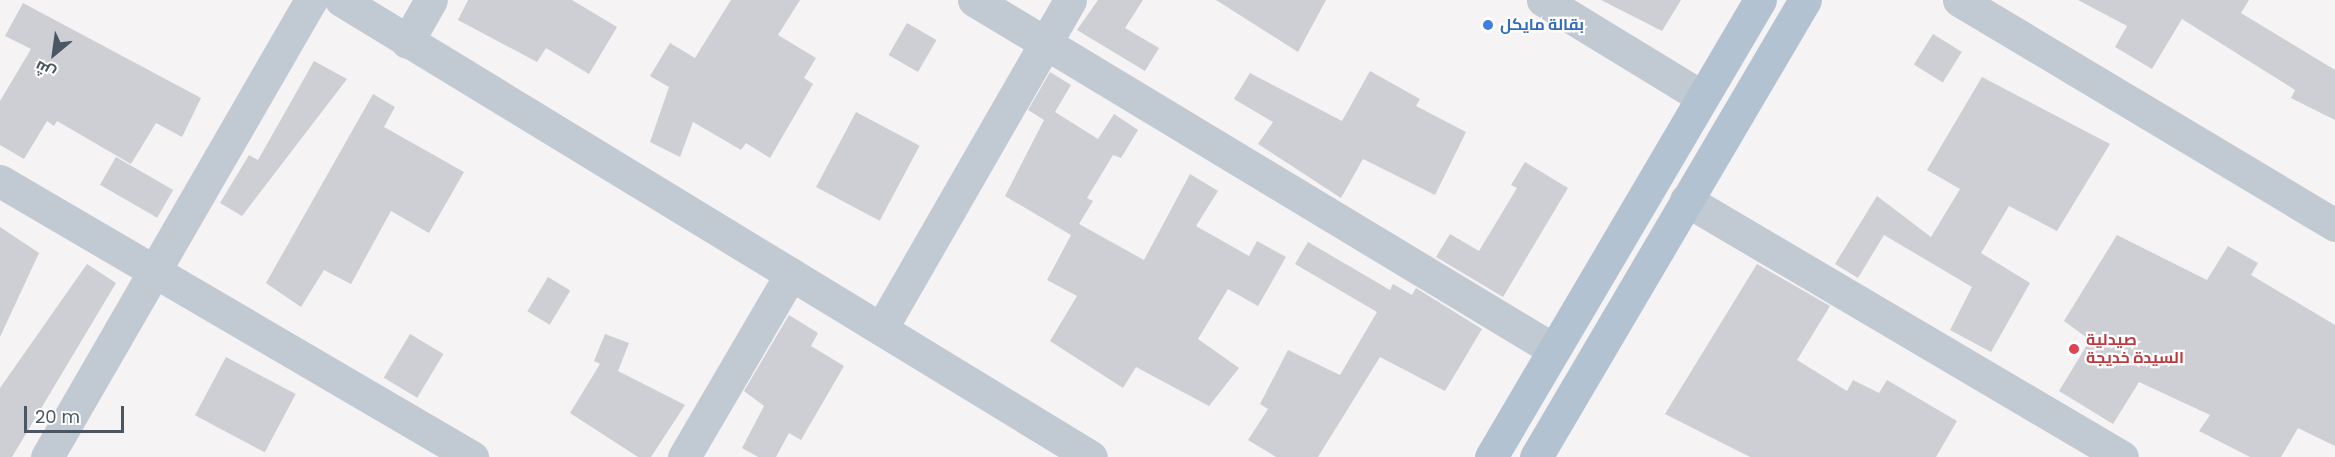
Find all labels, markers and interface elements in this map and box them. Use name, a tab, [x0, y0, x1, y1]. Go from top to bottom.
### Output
place label: بقالة مايكل	[1500, 15, 1584, 35]
marker: بقالة مايكل	[1481, 18, 1495, 32]
north arrow	[24, 24, 84, 84]
text: ش	[30, 55, 60, 85]
place label: صيدلية السيدة خديجة	[2086, 330, 2184, 368]
marker: صيدلية السيدة خديجة	[2067, 342, 2081, 356]
scale bar	[27, 394, 128, 432]
text: 20 m	[35, 404, 80, 429]

